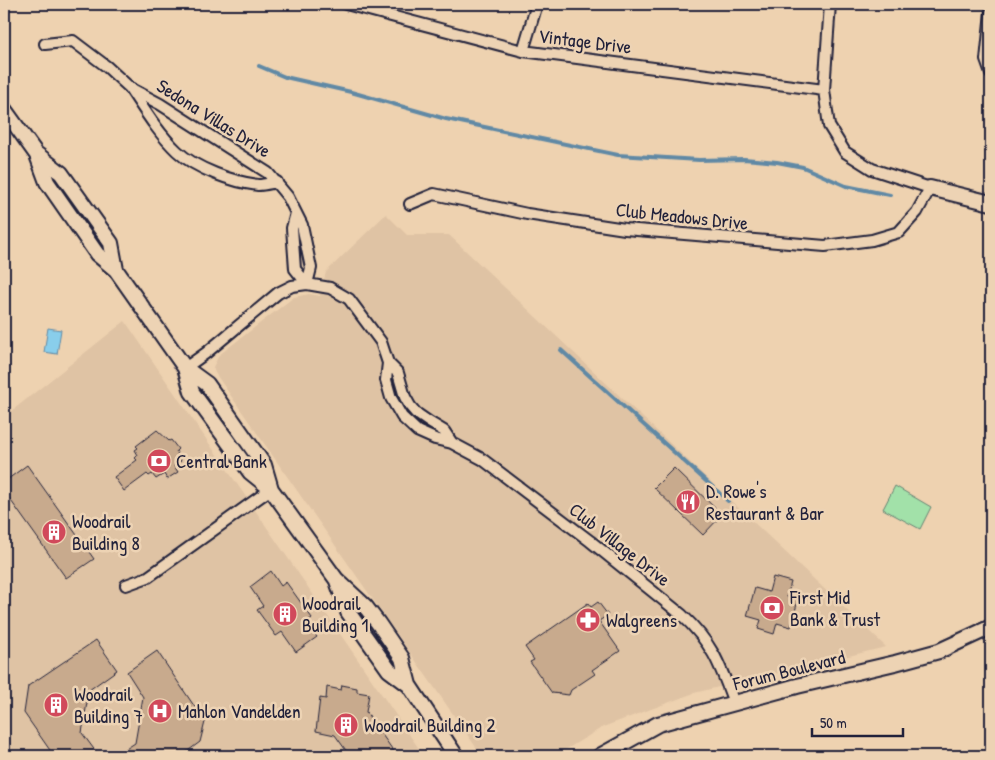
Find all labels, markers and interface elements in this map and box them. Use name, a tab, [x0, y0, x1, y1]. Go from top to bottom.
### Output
street label: Vintage Drive	[537, 22, 633, 60]
street label: Sedona Villas Drive	[152, 73, 276, 164]
street label: Club Meadows Drive	[615, 196, 750, 236]
bank icon: Central Bank	[146, 448, 172, 474]
place label: Central Bank	[176, 448, 267, 474]
place label: D. Rowe's Restaurant & Bar	[706, 478, 825, 526]
restaurant icon: D. Rowe's Restaurant & Bar	[675, 489, 701, 515]
street label: Club Village Drive	[564, 496, 676, 592]
place label: Woodrail Building 8	[72, 508, 140, 556]
building icon: Woodrail Building 8	[41, 519, 67, 545]
place label: First Mid Bank & Trust	[789, 584, 880, 632]
place label: Woodrail Building 1	[302, 590, 369, 638]
bank icon: First Mid Bank & Trust	[759, 595, 785, 621]
building icon: Woodrail Building 1	[272, 601, 298, 627]
pharmacy icon: Walgreens	[575, 607, 601, 633]
place label: Walgreens	[606, 607, 677, 633]
street label: Forum Boulevard	[729, 643, 848, 697]
place label: Woodrail Building 7	[74, 681, 143, 729]
building icon: Woodrail Building 7	[43, 692, 69, 718]
hospital icon: Mahlon Vandelden	[147, 698, 173, 724]
place label: Mahlon Vandelden	[178, 698, 301, 724]
scale bar	[812, 705, 904, 737]
building icon: Woodrail Building 2	[333, 712, 359, 738]
place label: Woodrail Building 2	[364, 712, 495, 738]
text: 50 m	[820, 712, 847, 733]

